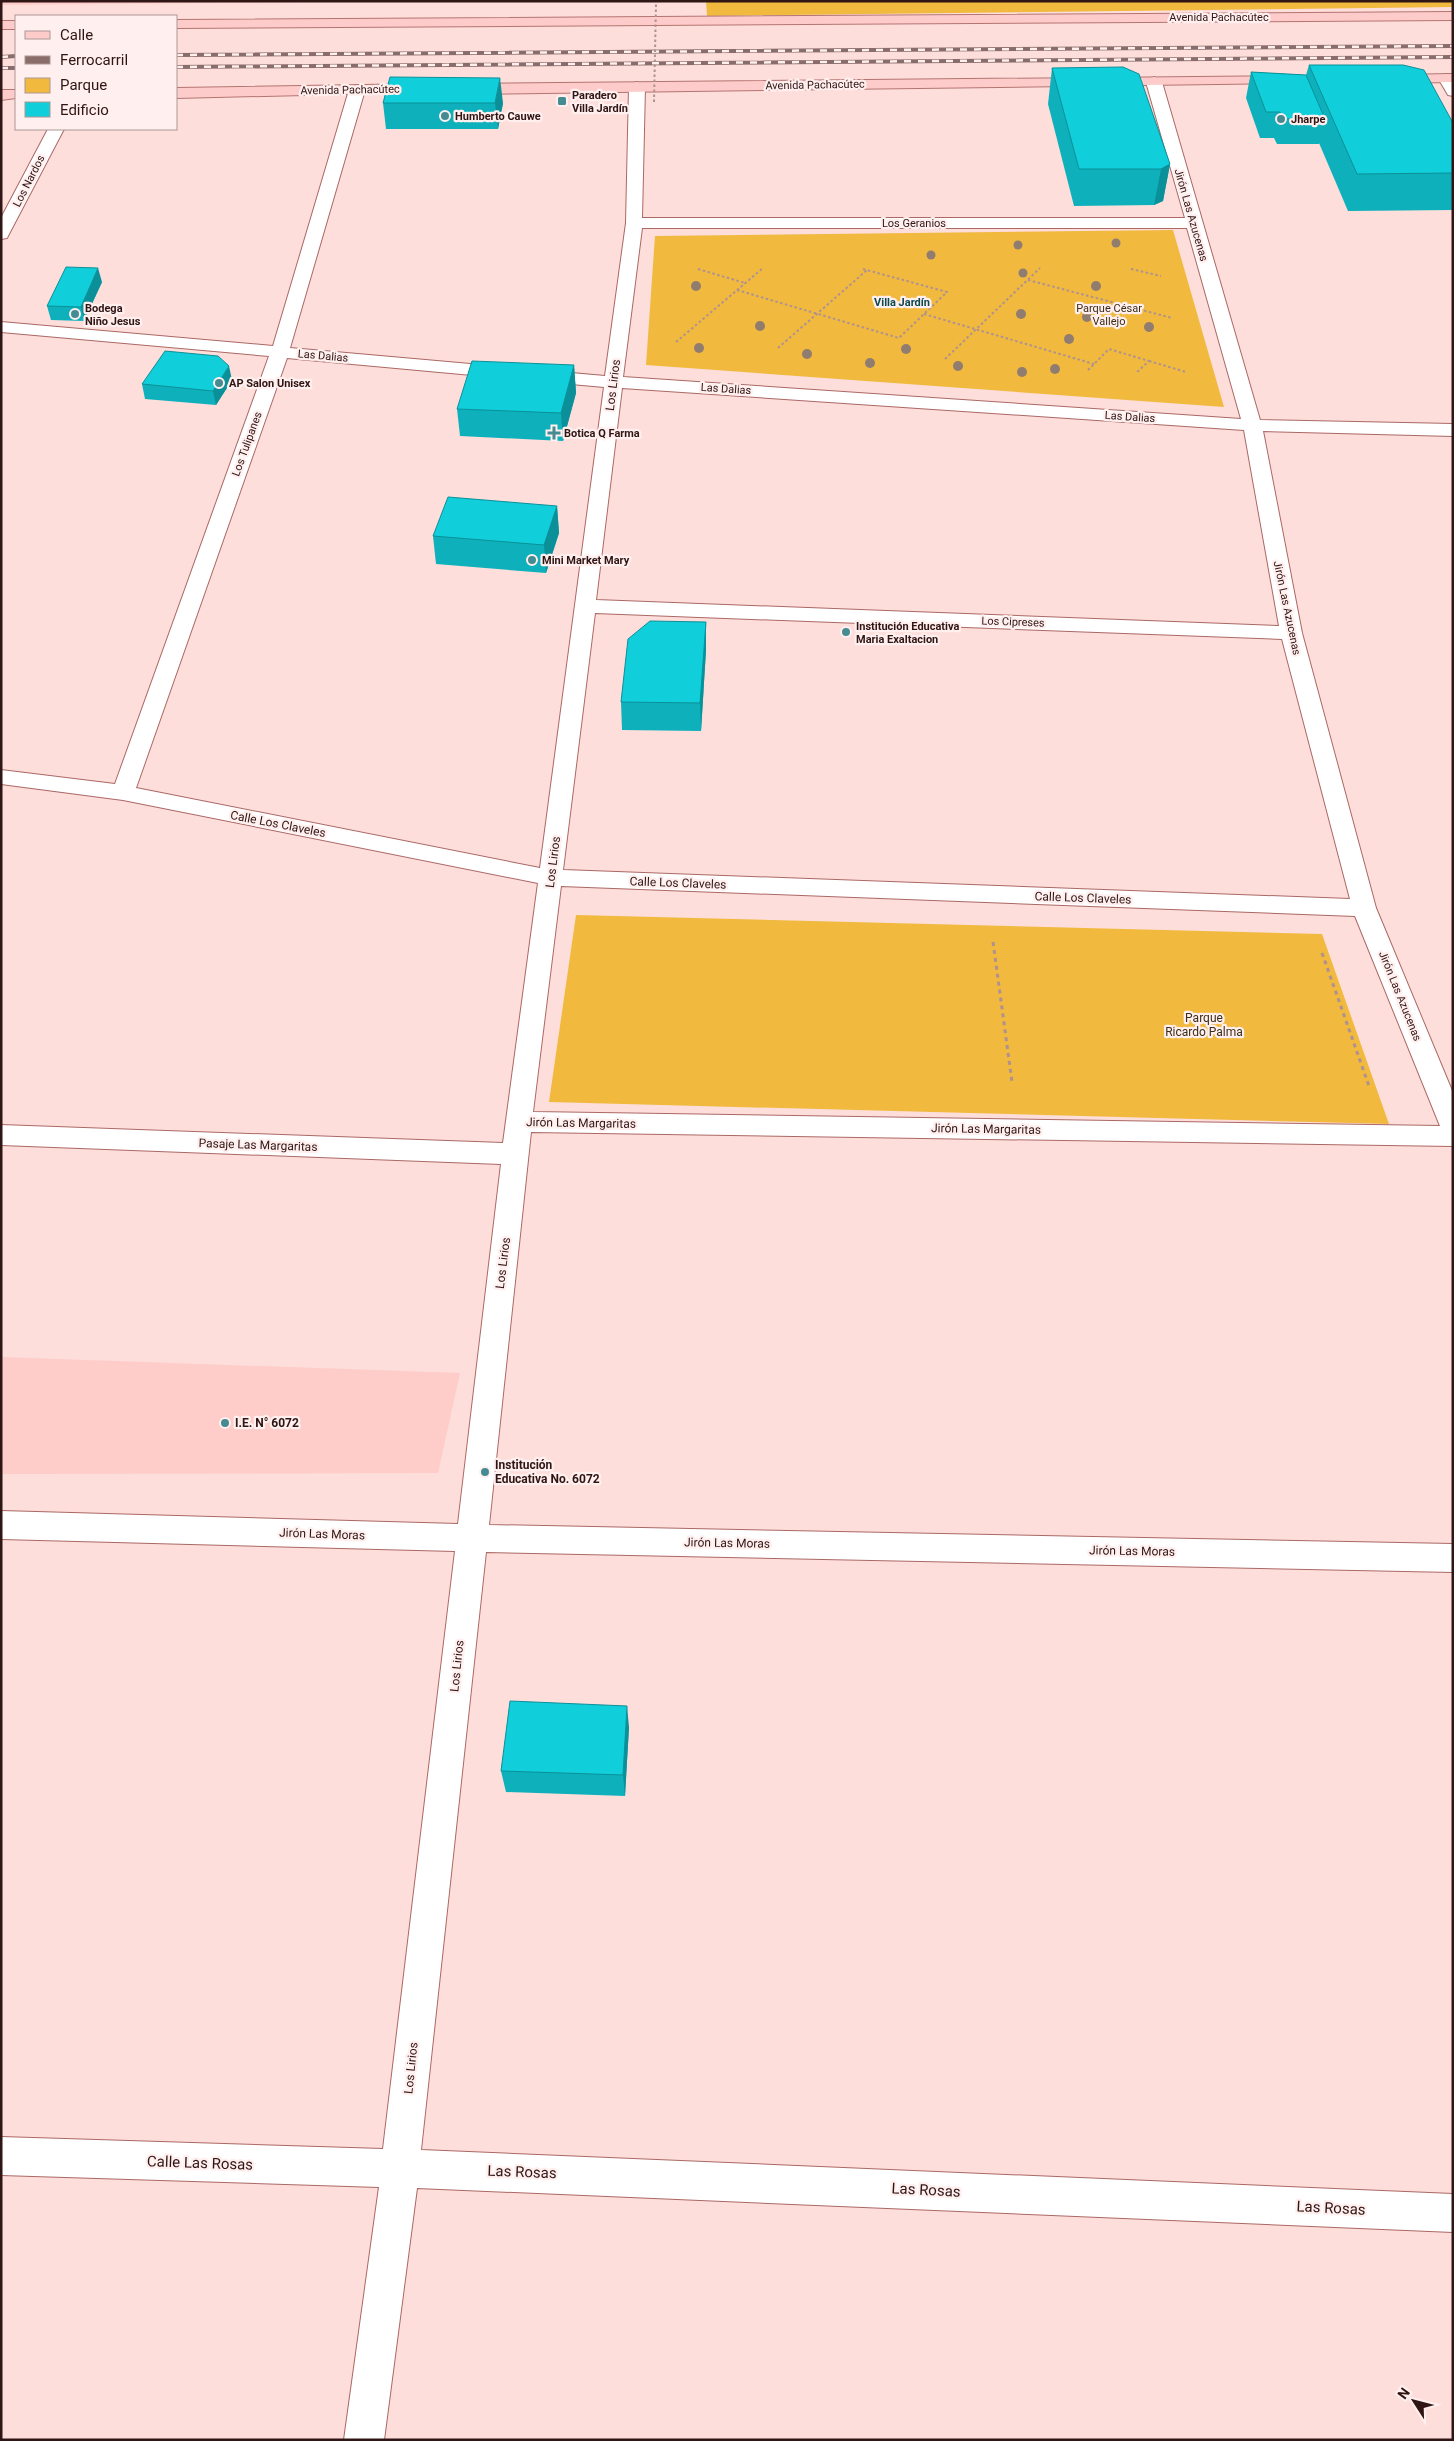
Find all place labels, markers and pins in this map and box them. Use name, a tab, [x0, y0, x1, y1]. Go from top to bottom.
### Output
place label: Paradero Villa Jardín	[572, 89, 628, 115]
marker: Paradero Villa Jardín	[556, 95, 568, 107]
marker: Humberto Cauwe	[439, 110, 451, 122]
place label: Humberto Cauwe	[455, 110, 541, 123]
marker: Jharpe	[1275, 113, 1287, 125]
place label: Jharpe	[1291, 113, 1325, 126]
place label: Bodega Niño Jesus	[85, 302, 141, 328]
marker: Bodega Niño Jesus	[69, 308, 81, 320]
marker: AP Salon Unisex	[213, 377, 225, 389]
place label: AP Salon Unisex	[229, 377, 311, 390]
marker: Botica Q Farma	[548, 427, 560, 439]
place label: Botica Q Farma	[564, 427, 640, 440]
marker: Mini Market Mary	[526, 554, 538, 566]
place label: Mini Market Mary	[542, 554, 630, 567]
place label: Institución Educativa Maria Exaltacion	[856, 620, 959, 646]
marker: Institución Educativa Maria Exaltacion	[840, 626, 852, 638]
place label: I.E. N° 6072	[235, 1416, 299, 1430]
marker: I.E. N° 6072	[219, 1417, 231, 1429]
place label: Institución Educativa No. 6072	[495, 1458, 600, 1486]
marker: Institución Educativa No. 6072	[479, 1466, 491, 1478]

